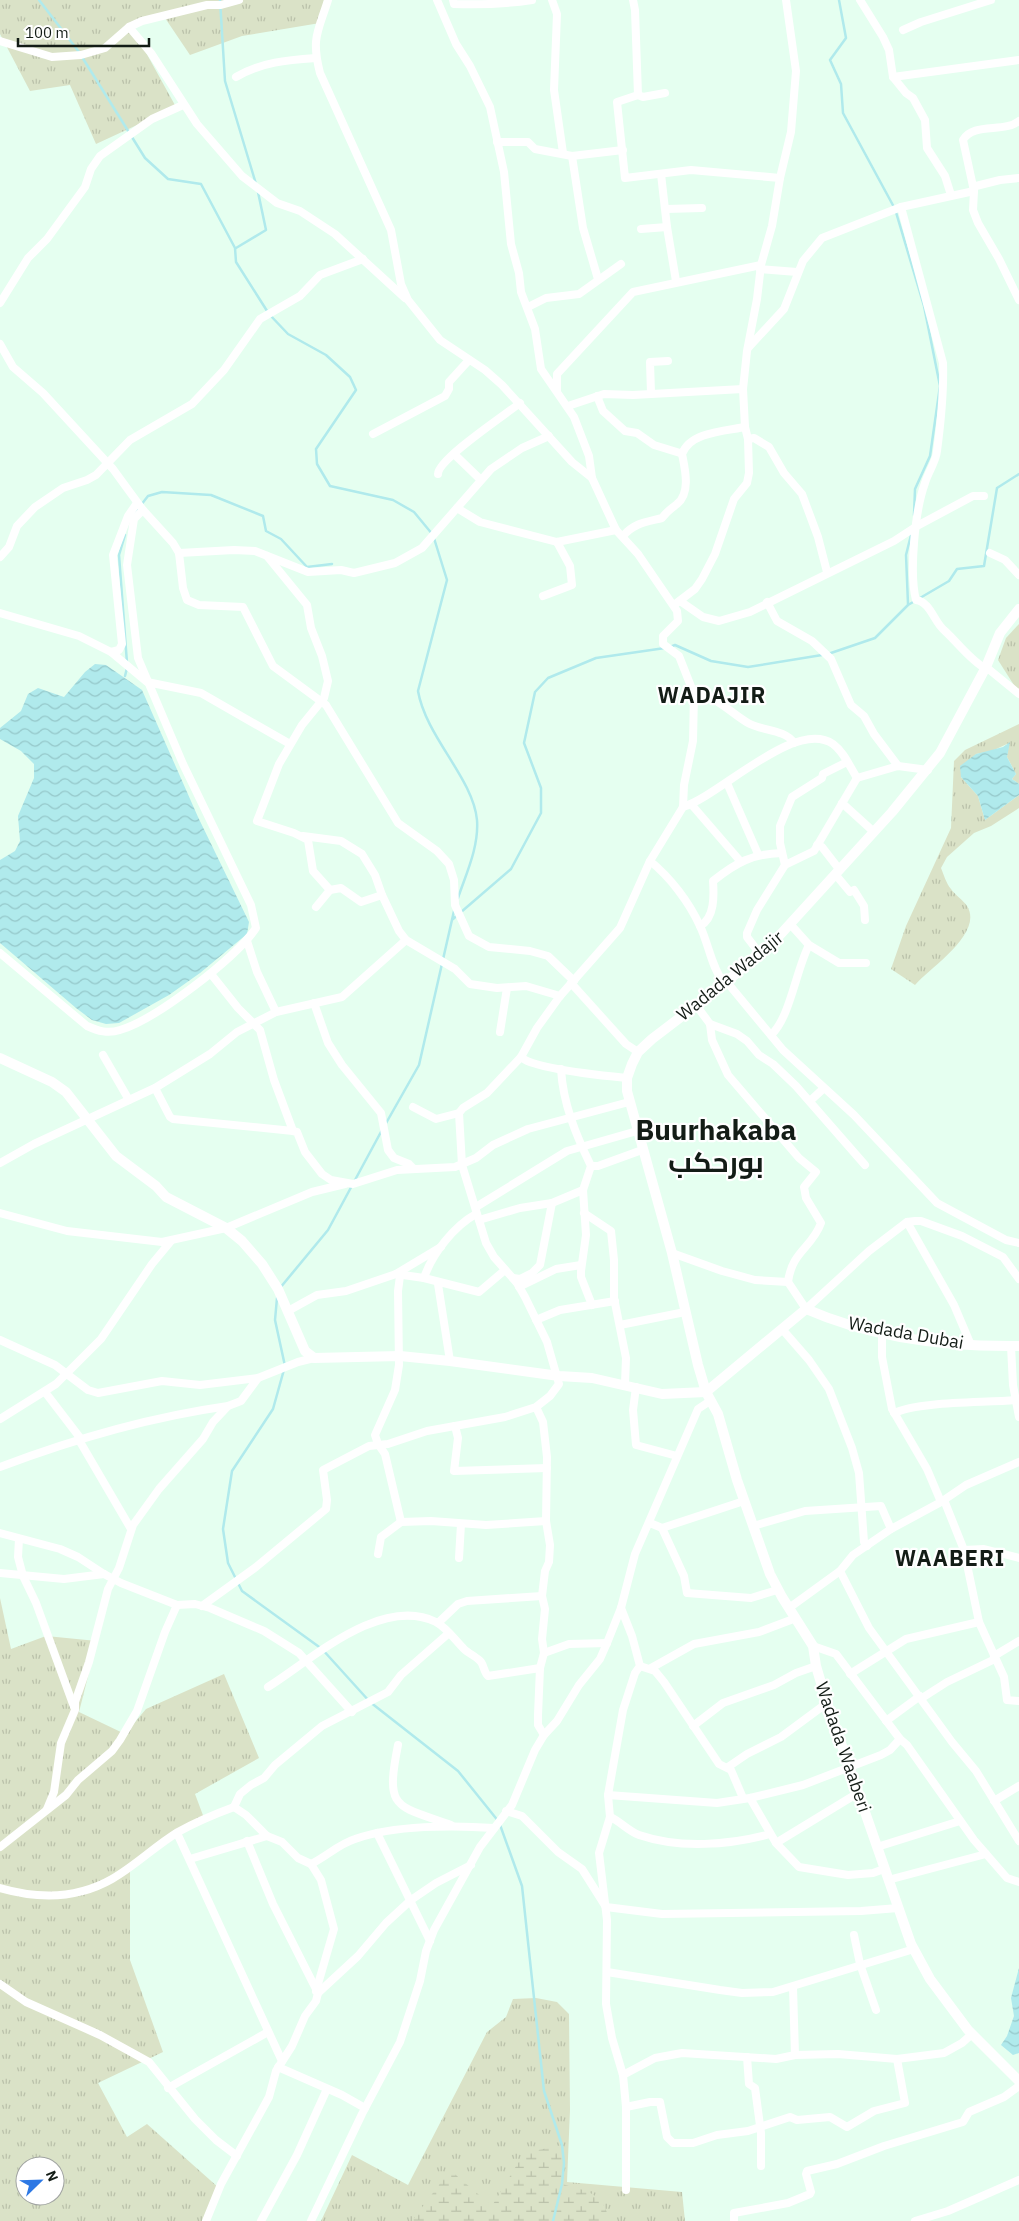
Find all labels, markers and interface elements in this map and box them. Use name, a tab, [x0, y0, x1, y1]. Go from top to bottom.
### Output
scale bar	[18, 15, 149, 47]
text: 100 m	[25, 23, 69, 42]
district label: WADAJIR	[658, 680, 766, 709]
street label: Wadada Wadajir	[672, 925, 788, 1026]
district label: Buurhakaba بورحكب	[635, 1111, 797, 1180]
street label: Wadada Dubai	[847, 1311, 966, 1354]
district label: WAABERI	[895, 1543, 1005, 1572]
street label: Wadada Waaberi	[810, 1679, 877, 1815]
north arrow	[15, 2156, 65, 2206]
text: N	[42, 2168, 62, 2184]

